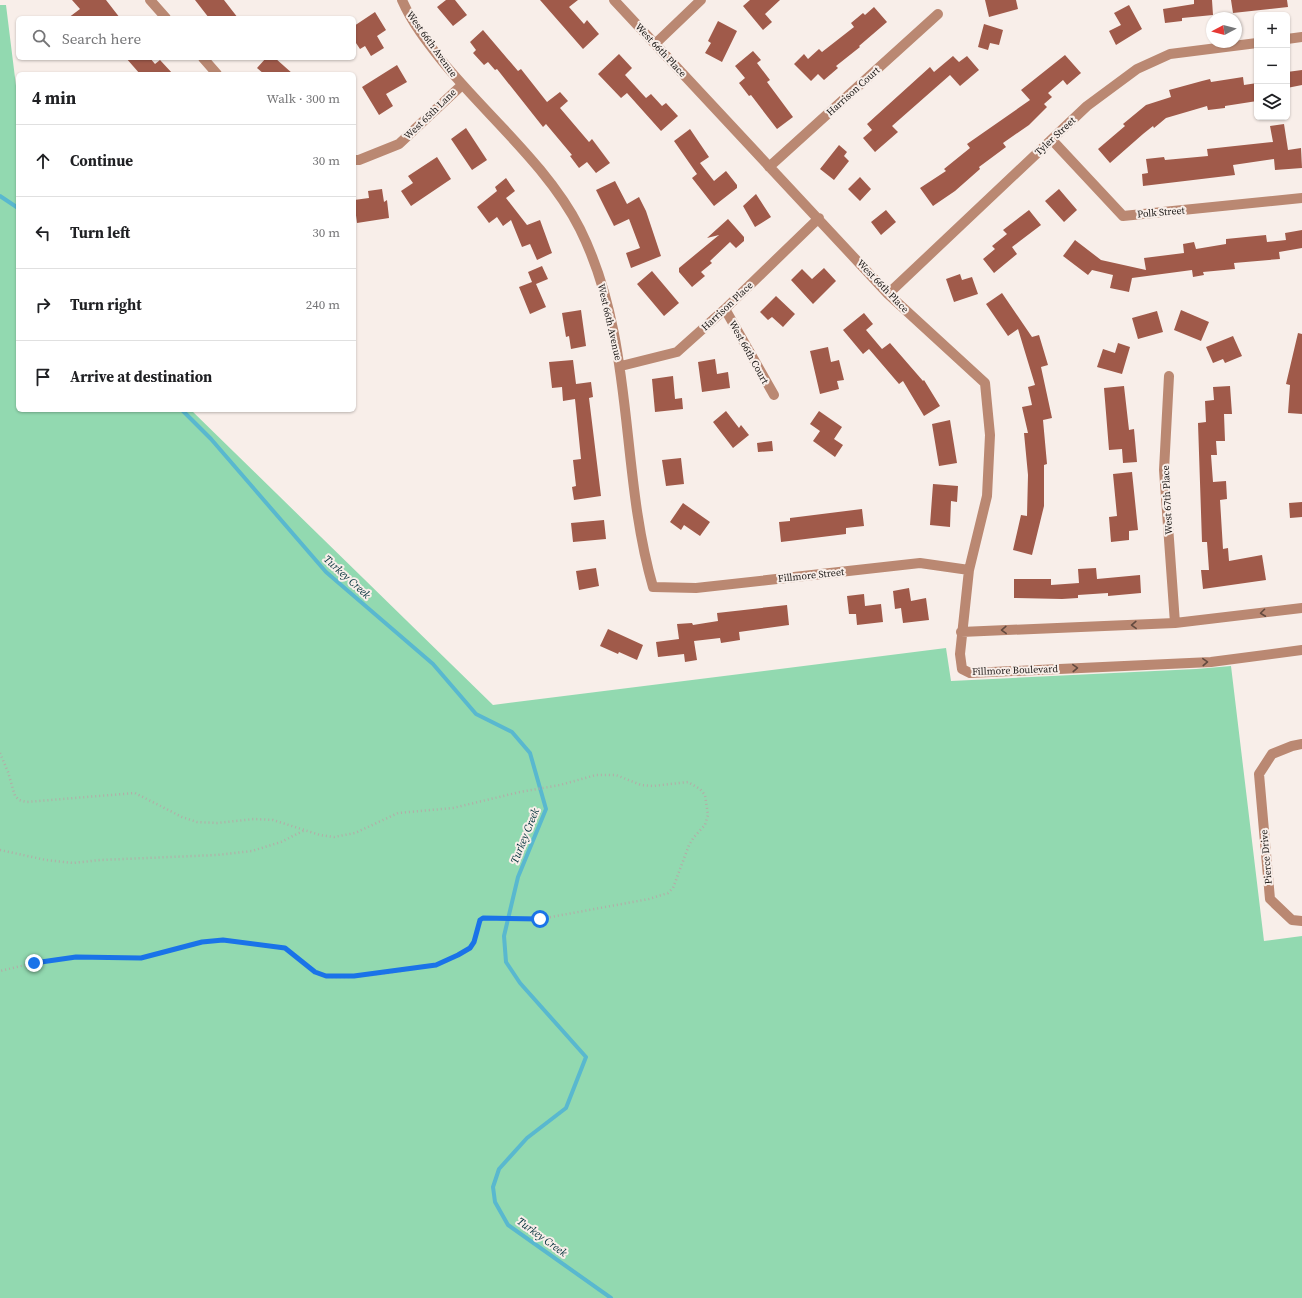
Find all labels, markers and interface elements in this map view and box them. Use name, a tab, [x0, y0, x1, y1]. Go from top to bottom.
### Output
street label: West 66th Avenue	[404, 8, 460, 80]
north arrow	[1206, 12, 1242, 48]
map controls	[1254, 12, 1290, 120]
button: +	[1254, 12, 1290, 48]
search box	[16, 16, 356, 60]
street label: West 66th Place	[633, 20, 689, 80]
icon: search	[30, 27, 52, 49]
text: Search here	[62, 28, 141, 49]
button: −	[1254, 48, 1290, 84]
street label: Harrison Court	[824, 63, 883, 118]
button: layers	[1254, 84, 1290, 120]
text: 4 min	[32, 86, 76, 110]
street label: West 65th Lane	[401, 86, 459, 142]
text: Walk · 300 m	[267, 90, 340, 107]
street label: Tyler Street	[1032, 113, 1079, 158]
icon: ahead	[32, 150, 54, 172]
text: Continue	[70, 150, 133, 171]
text: 30 m	[312, 152, 340, 169]
street label: Polk Street	[1137, 203, 1186, 221]
icon: left	[32, 222, 54, 244]
text: Turn left	[70, 222, 130, 243]
text: 30 m	[312, 224, 340, 241]
street label: West 66th Place	[854, 257, 912, 315]
street label: Harrison Place	[698, 279, 756, 333]
street label: West 66th Avenue	[595, 282, 625, 362]
icon: right	[32, 294, 54, 316]
text: Turn right	[70, 294, 142, 315]
text: 240 m	[306, 296, 340, 313]
street label: West 66th Court	[726, 318, 772, 387]
icon: arrive	[32, 366, 54, 388]
text: Arrive at destination	[70, 366, 212, 387]
street label: West 67th Place	[1159, 465, 1175, 535]
water label: Turkey Creek	[320, 552, 374, 603]
street label: Fillmore Street	[777, 565, 846, 585]
one-way arrow	[1260, 608, 1266, 617]
one-way arrow	[1131, 621, 1137, 629]
one-way arrow	[1001, 626, 1007, 635]
one-way arrow	[1202, 658, 1208, 667]
street label: Fillmore Boulevard	[972, 662, 1058, 678]
one-way arrow	[1072, 664, 1078, 673]
water label: Turkey Creek	[507, 805, 543, 866]
street label: Pierce Drive	[1257, 829, 1275, 885]
route start	[531, 910, 549, 928]
route end	[25, 954, 43, 972]
water label: Turkey Creek	[514, 1214, 571, 1261]

